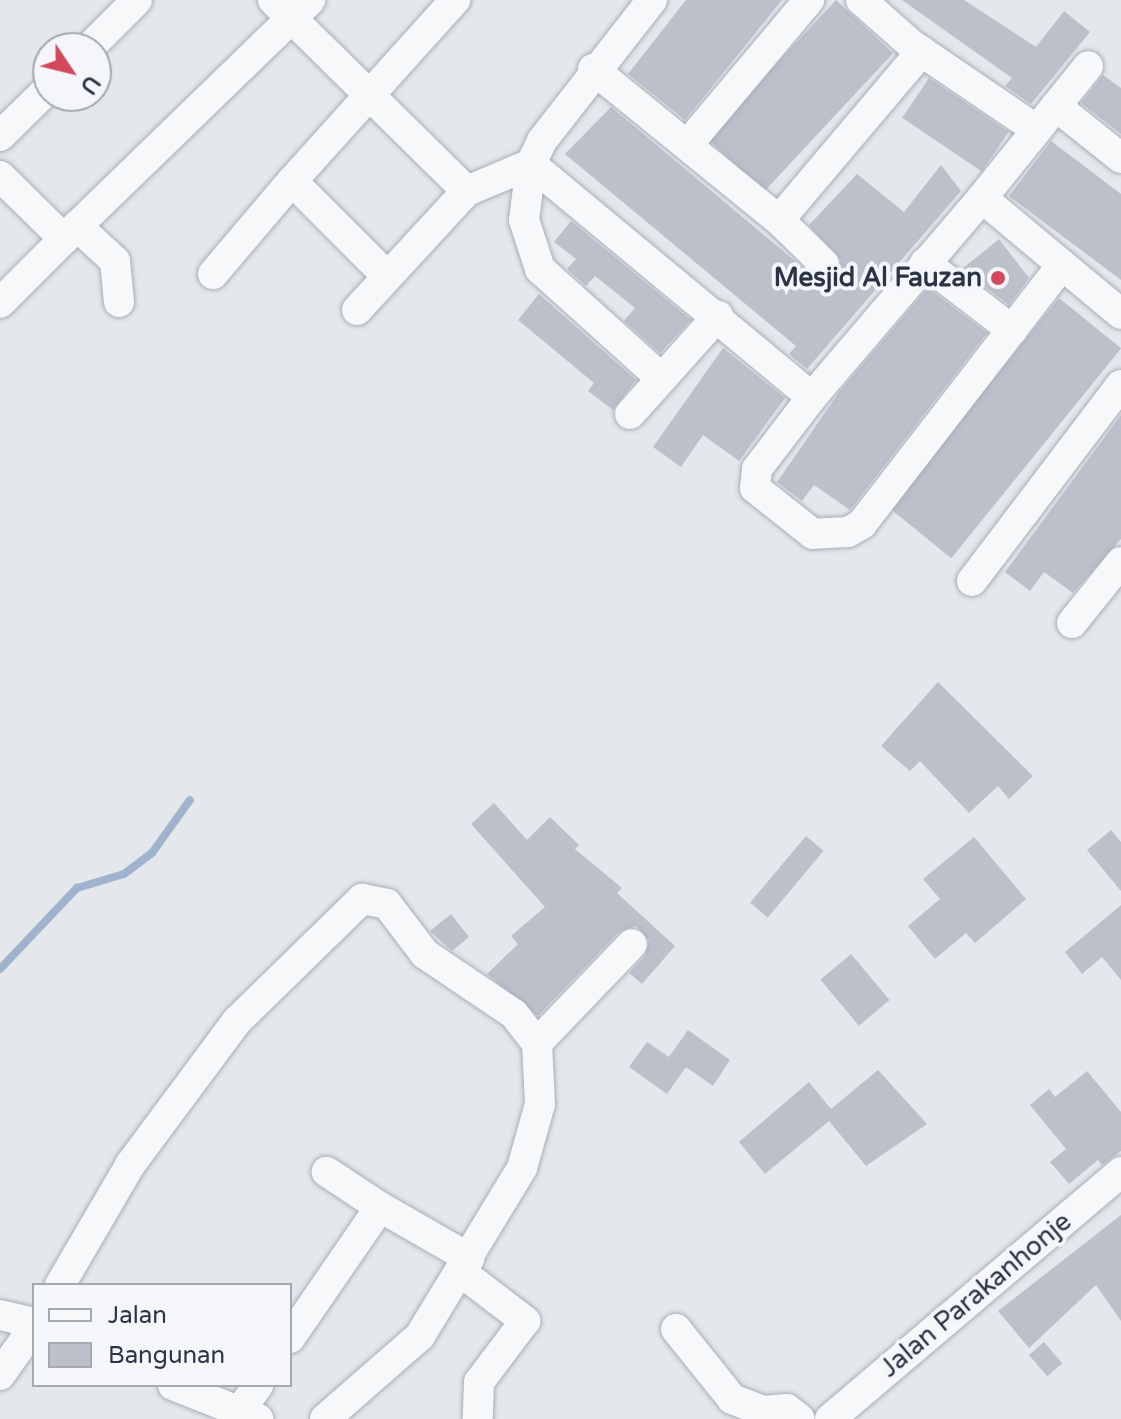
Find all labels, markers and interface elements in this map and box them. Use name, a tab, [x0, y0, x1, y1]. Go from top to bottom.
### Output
north arrow	[32, 32, 112, 112]
text: U	[75, 70, 105, 99]
place label: Mesjid Al Fauzan	[774, 262, 982, 294]
marker: Mesjid Al Fauzan	[989, 269, 1007, 287]
street label: Jalan Parakanhonje	[874, 1206, 1078, 1384]
legend	[32, 1283, 292, 1387]
text: Jalan	[108, 1301, 167, 1330]
text: Bangunan	[108, 1341, 225, 1370]

